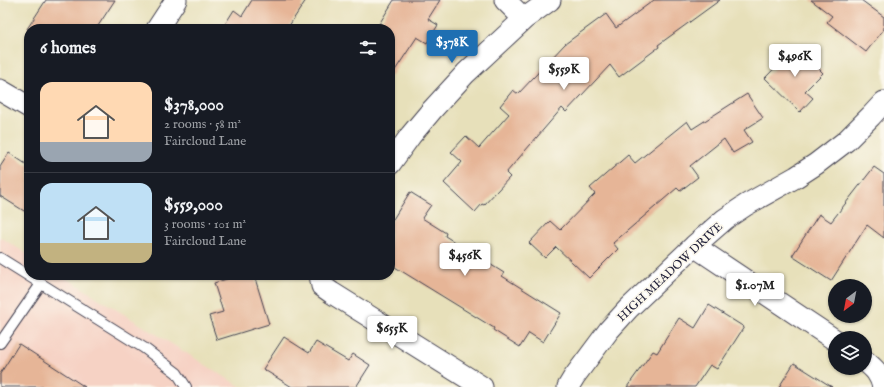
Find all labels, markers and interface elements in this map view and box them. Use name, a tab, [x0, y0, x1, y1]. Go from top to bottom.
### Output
pin: $378K	[424, 30, 480, 64]
text: $378K	[436, 34, 468, 51]
icon: filters	[357, 37, 379, 59]
text: 6 homes	[40, 38, 96, 59]
pin: $496K	[767, 44, 823, 78]
text: $496K	[778, 48, 812, 65]
pin: $559K	[536, 57, 592, 91]
text: $559K	[548, 61, 580, 78]
text: $378,000	[164, 95, 224, 116]
icon: home	[72, 98, 120, 146]
text: 2 rooms · 58 m²	[164, 116, 241, 133]
text: Faircloud Lane	[164, 133, 246, 150]
text: $559,000	[164, 195, 223, 216]
icon: home	[72, 199, 120, 247]
text: 3 rooms · 101 m²	[164, 216, 246, 233]
street label: HIGH MEADOW DRIVE	[614, 219, 726, 325]
text: Faircloud Lane	[164, 233, 246, 250]
pin: $456K	[437, 243, 493, 277]
text: $456K	[448, 247, 482, 264]
pin: $1.07M	[722, 273, 788, 307]
text: $1.07M	[735, 277, 775, 294]
north arrow	[828, 279, 872, 323]
map controls	[828, 279, 872, 375]
pin: $655K	[364, 316, 420, 350]
text: $655K	[376, 320, 408, 337]
button: layers	[828, 331, 872, 375]

